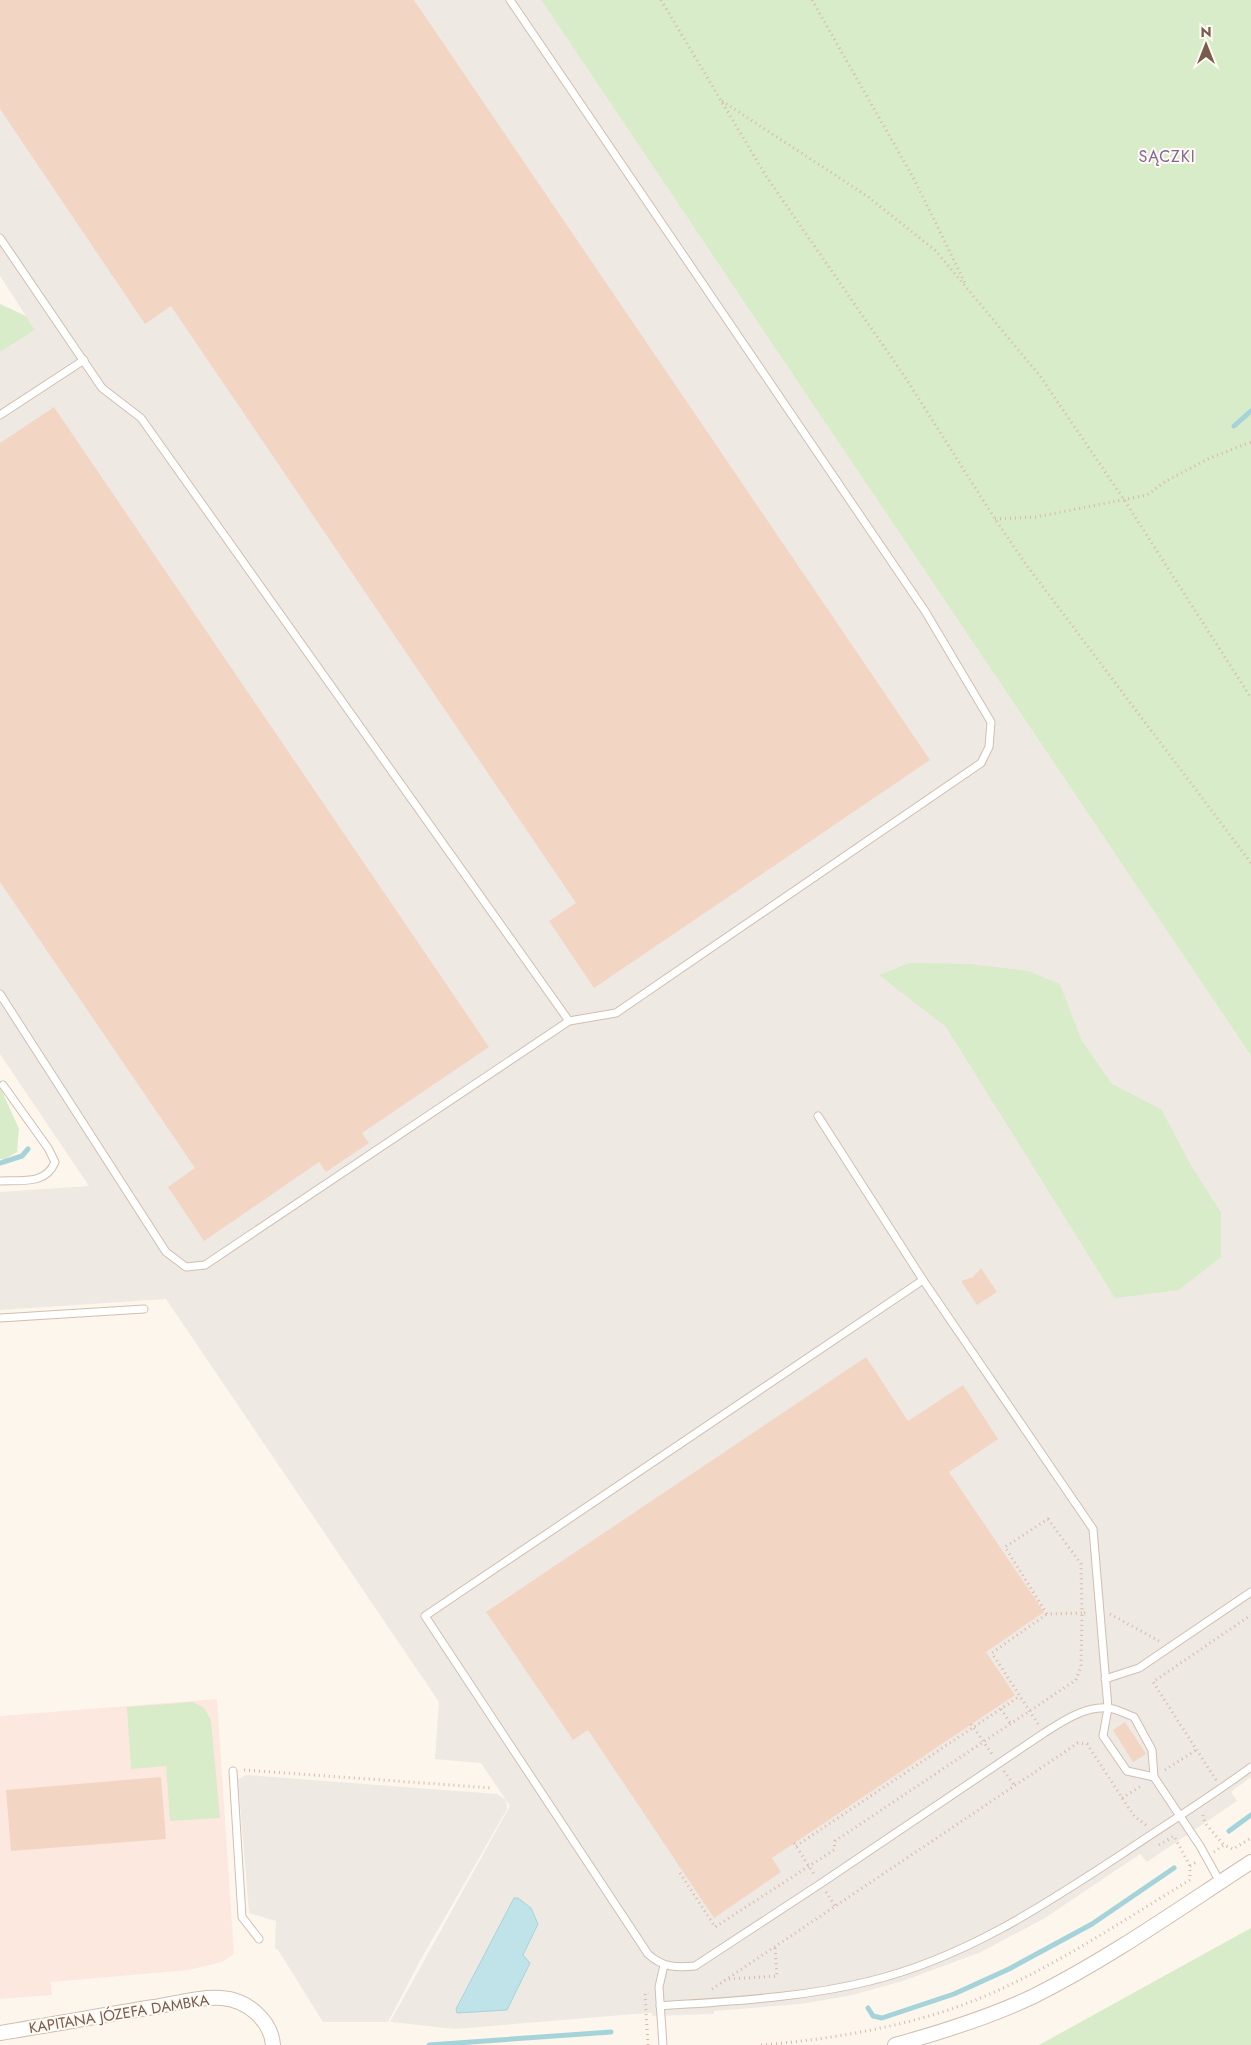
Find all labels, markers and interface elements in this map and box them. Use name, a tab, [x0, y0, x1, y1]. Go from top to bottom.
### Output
north arrow	[1181, 20, 1231, 70]
text: N	[1200, 22, 1212, 42]
district label: SĄCZKI	[1138, 145, 1196, 168]
street label: KAPITANA JÓZEFA DAMBKA	[27, 1989, 211, 2039]

